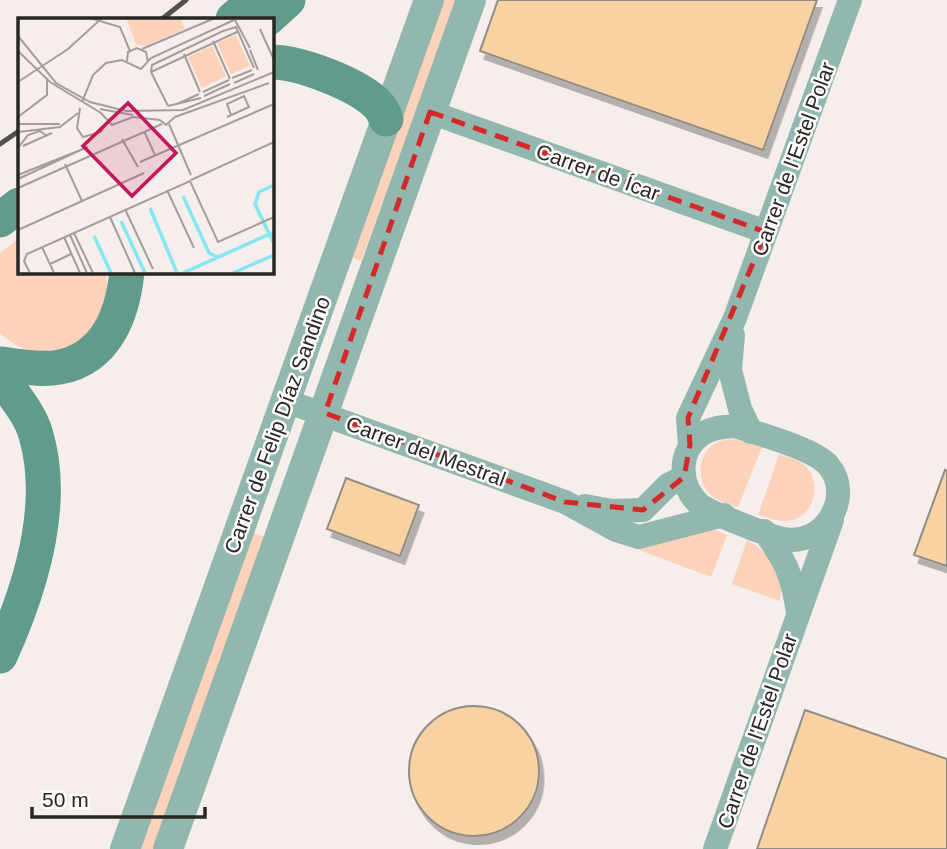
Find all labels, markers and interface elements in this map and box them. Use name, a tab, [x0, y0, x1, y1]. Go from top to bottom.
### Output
inset map	[18, 18, 273, 273]
street label: Carrer de l'Estel Polar	[747, 59, 839, 259]
street label: Carrer de Ícar	[533, 139, 663, 205]
street label: Carrer de Felip Díaz Sandino	[220, 293, 334, 557]
street label: Carrer del Mestral	[343, 411, 509, 491]
street label: Carrer de l'Estel Polar	[713, 630, 801, 832]
scale bar	[32, 776, 205, 820]
text: 50 m	[42, 788, 89, 811]

